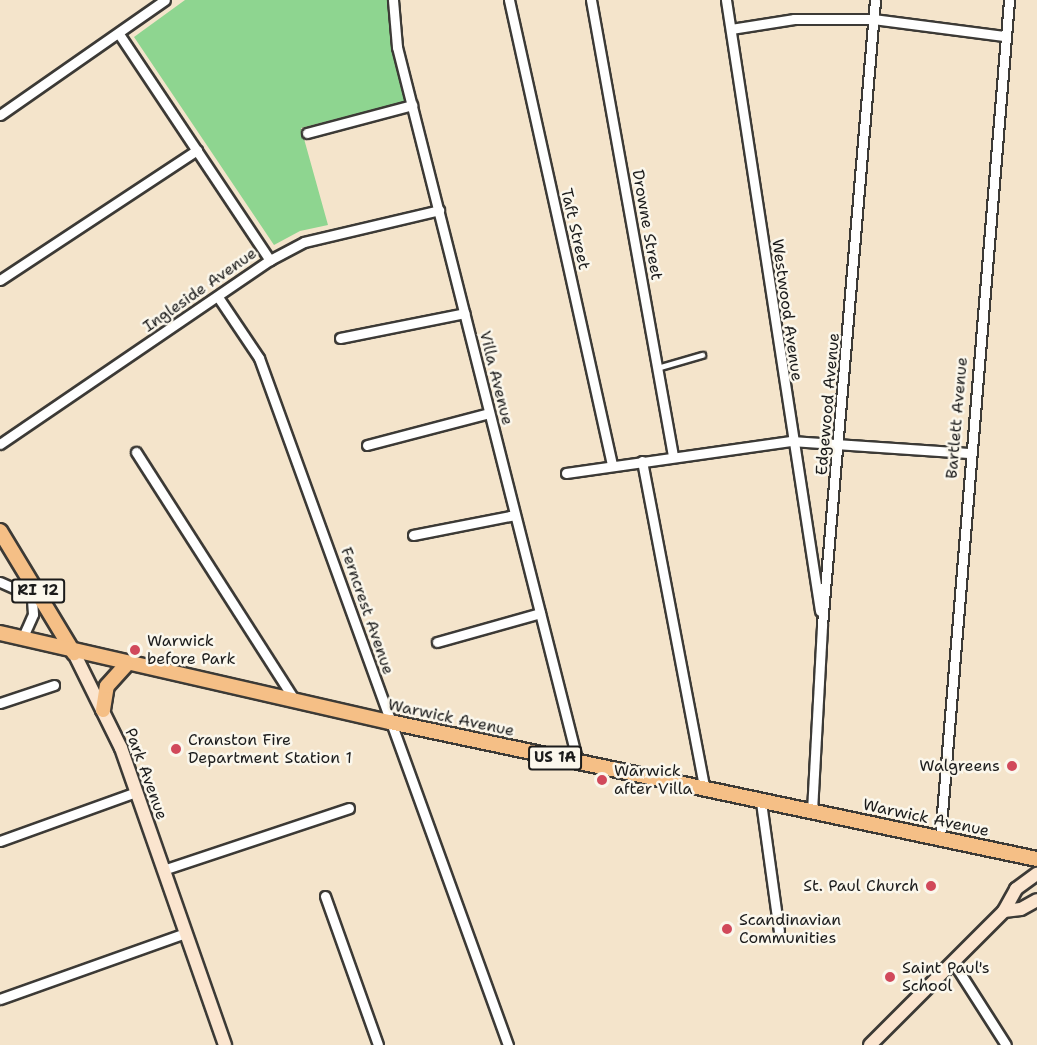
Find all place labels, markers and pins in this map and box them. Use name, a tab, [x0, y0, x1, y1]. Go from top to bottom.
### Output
place label: Warwick before Park	[147, 631, 236, 669]
marker: Warwick before Park	[128, 643, 142, 657]
place label: Cranston Fire Department Station 1	[188, 730, 352, 768]
marker: Cranston Fire Department Station 1	[169, 742, 183, 756]
place label: Walgreens	[919, 756, 1000, 776]
marker: Walgreens	[1005, 759, 1019, 773]
place label: Warwick after Villa	[614, 761, 693, 799]
marker: Warwick after Villa	[595, 773, 609, 787]
place label: St. Paul Church	[803, 876, 919, 896]
marker: St. Paul Church	[924, 879, 938, 893]
place label: Scandinavian Communities	[739, 910, 841, 948]
marker: Scandinavian Communities	[720, 922, 734, 936]
place label: Saint Paul's School	[902, 958, 990, 996]
marker: Saint Paul's School	[883, 970, 897, 984]

